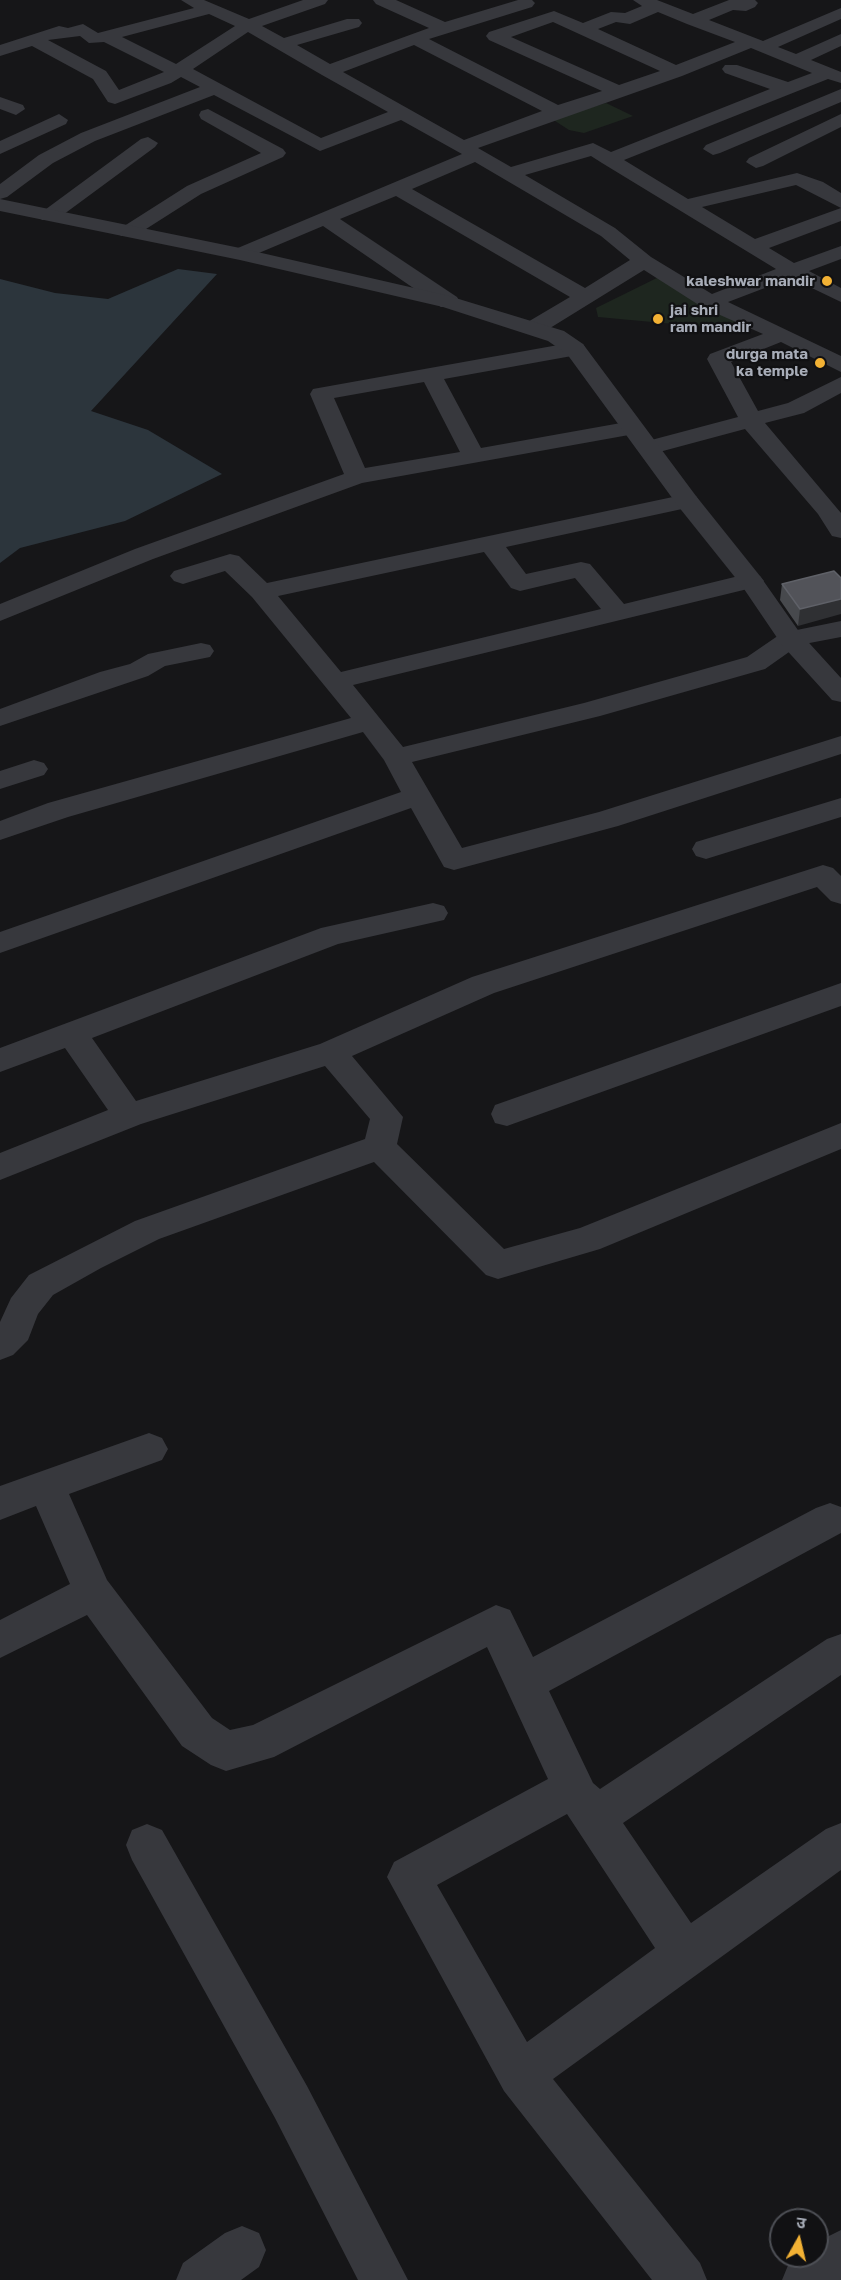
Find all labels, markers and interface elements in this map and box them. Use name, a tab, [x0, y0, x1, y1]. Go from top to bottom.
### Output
place label: kaleshwar mandir	[686, 272, 815, 290]
marker: kaleshwar mandir	[820, 274, 834, 288]
place label: jai shri ram mandir	[670, 301, 751, 336]
marker: jai shri ram mandir	[651, 312, 665, 326]
place label: durga mata ka temple	[726, 345, 808, 380]
marker: durga mata ka temple	[813, 356, 827, 370]
north arrow	[769, 2208, 829, 2268]
text: उ	[795, 2212, 807, 2233]

